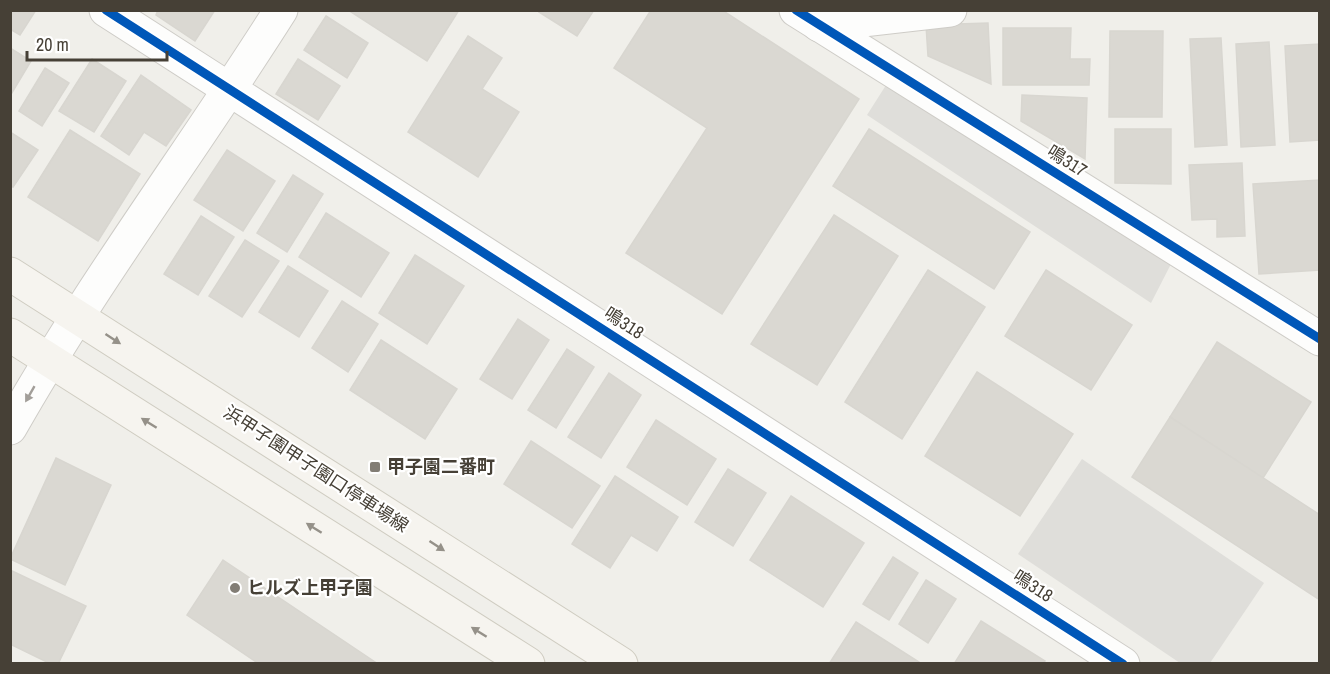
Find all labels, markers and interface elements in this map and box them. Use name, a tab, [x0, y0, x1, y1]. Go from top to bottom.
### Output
scale bar	[27, 24, 166, 62]
text: 20 m	[36, 32, 69, 57]
street label: 鳴317	[1043, 139, 1092, 182]
street label: 鳴318	[600, 300, 649, 345]
one-way arrow	[105, 334, 121, 345]
one-way arrow	[25, 386, 35, 403]
street label: 浜甲子園甲子園口停車場線	[219, 399, 414, 538]
one-way arrow	[142, 417, 158, 429]
place label: 甲子園二番町	[387, 454, 495, 479]
marker: 甲子園二番町	[368, 460, 382, 474]
one-way arrow	[306, 522, 322, 533]
one-way arrow	[428, 540, 444, 552]
street label: 鳴318	[1009, 563, 1058, 608]
place label: ヒルズ上甲子園	[247, 575, 373, 600]
marker: ヒルズ上甲子園	[228, 581, 242, 595]
one-way arrow	[471, 627, 487, 638]

